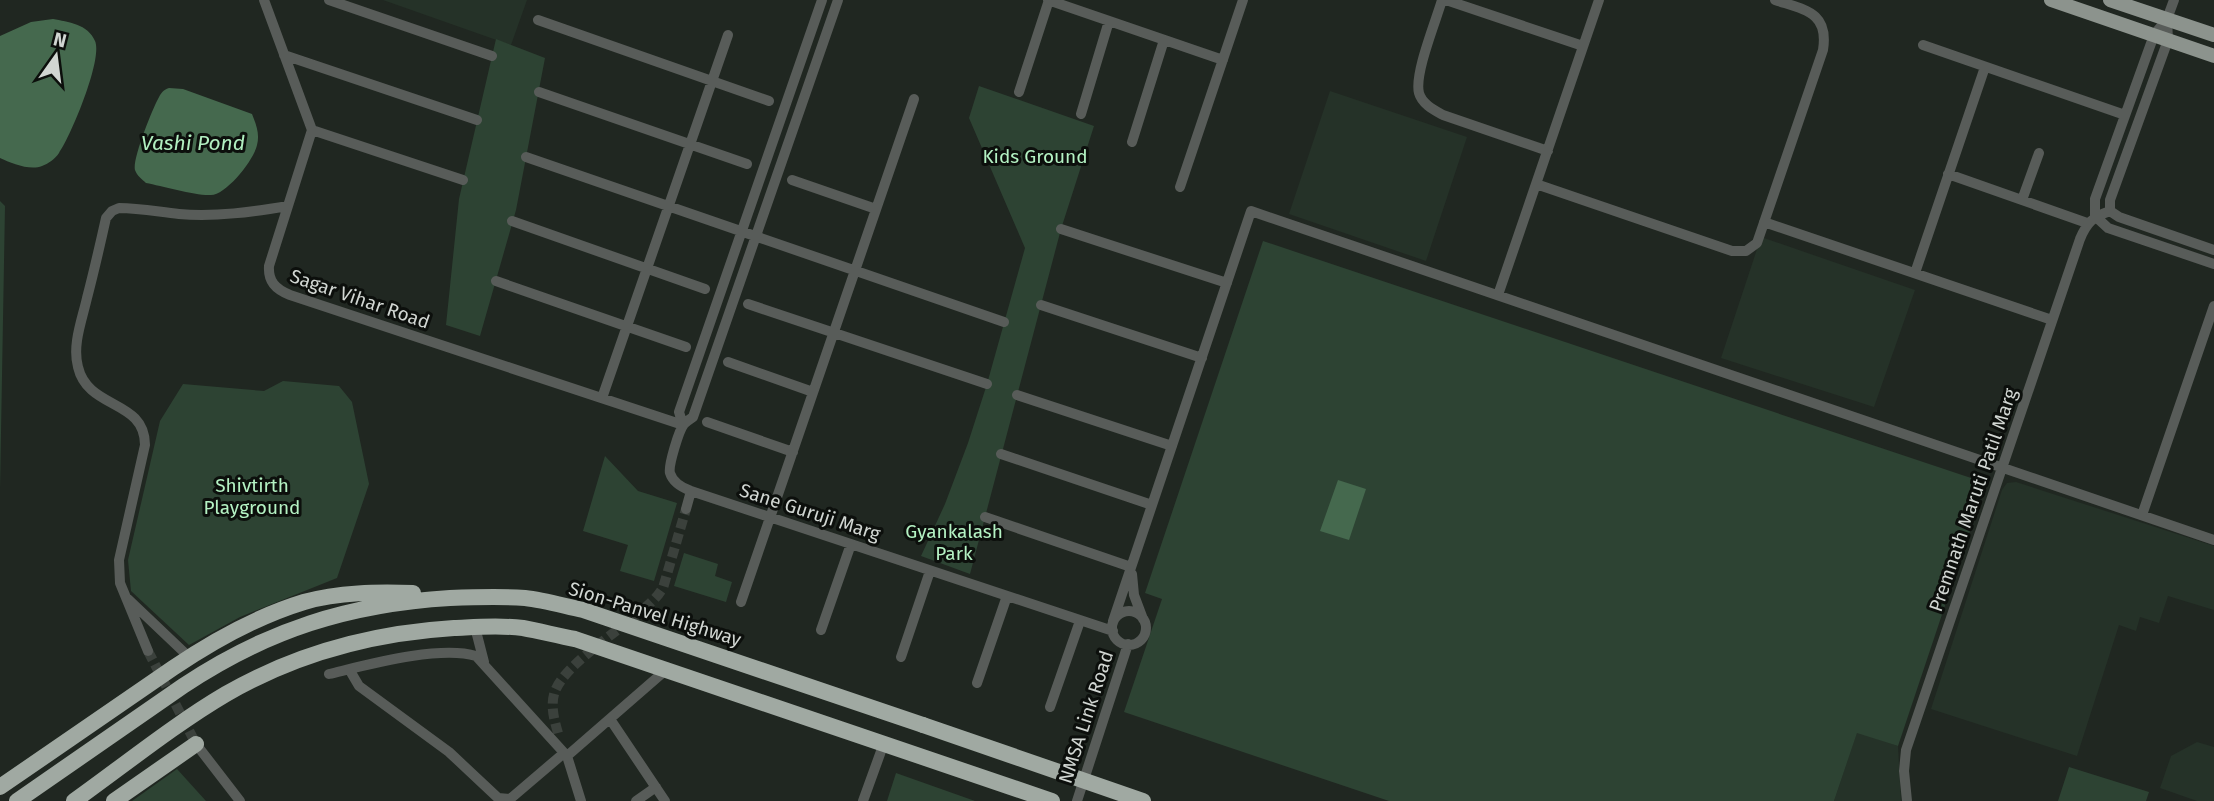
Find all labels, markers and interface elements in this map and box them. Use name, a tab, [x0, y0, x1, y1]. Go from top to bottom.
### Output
north arrow	[21, 21, 91, 91]
text: N	[51, 27, 69, 53]
water label: Vashi Pond	[141, 130, 245, 156]
park label: Kids Ground	[982, 145, 1088, 168]
street label: Sagar Vihar Road	[287, 264, 433, 334]
street label: Premnath Maruti Patil Marg	[1924, 385, 2022, 615]
park label: Shivtirth Playground	[204, 474, 300, 519]
street label: Sane Guruji Marg	[737, 478, 883, 546]
park label: Gyankalash Park	[905, 520, 1003, 565]
street label: Sion-Panvel Highway	[566, 577, 745, 651]
street label: NMSA Link Road	[1054, 648, 1118, 786]

